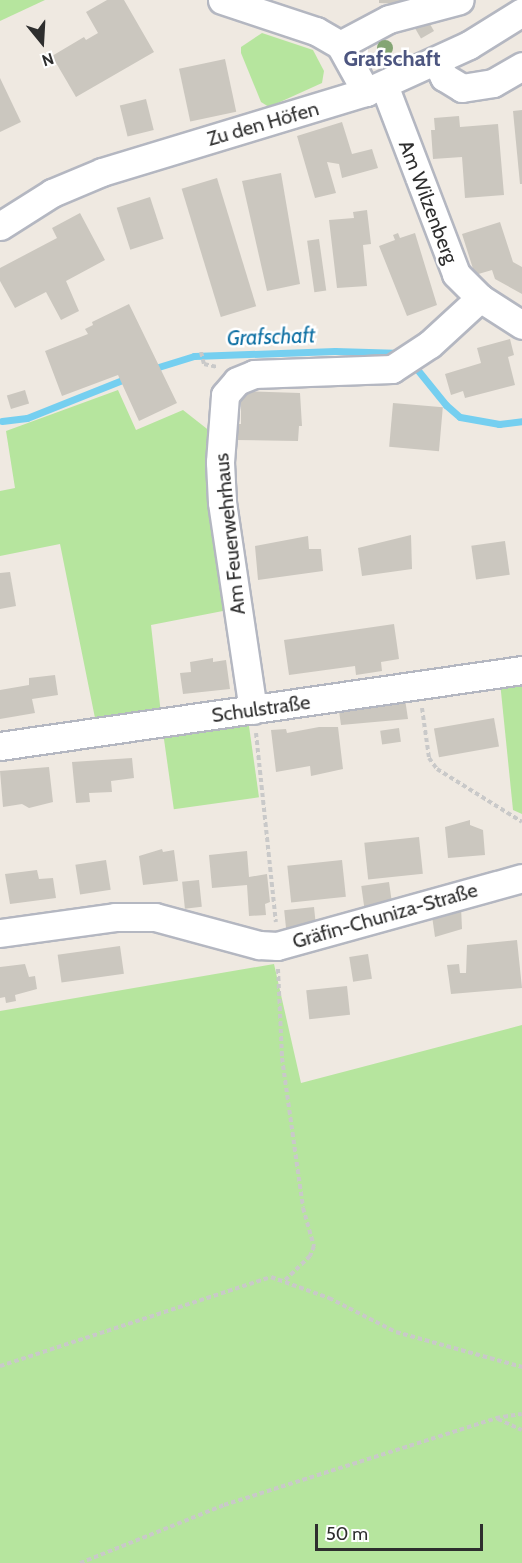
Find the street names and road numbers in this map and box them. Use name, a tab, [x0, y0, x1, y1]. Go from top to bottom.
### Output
street label: Zu den Höfen	[204, 97, 322, 151]
street label: Am Wilzenberg	[393, 137, 463, 267]
street label: Am Feuerwehrhaus	[210, 452, 250, 616]
street label: Schulstraße	[210, 690, 312, 728]
street label: Gräfin-Chuniza-Straße	[290, 878, 480, 954]

